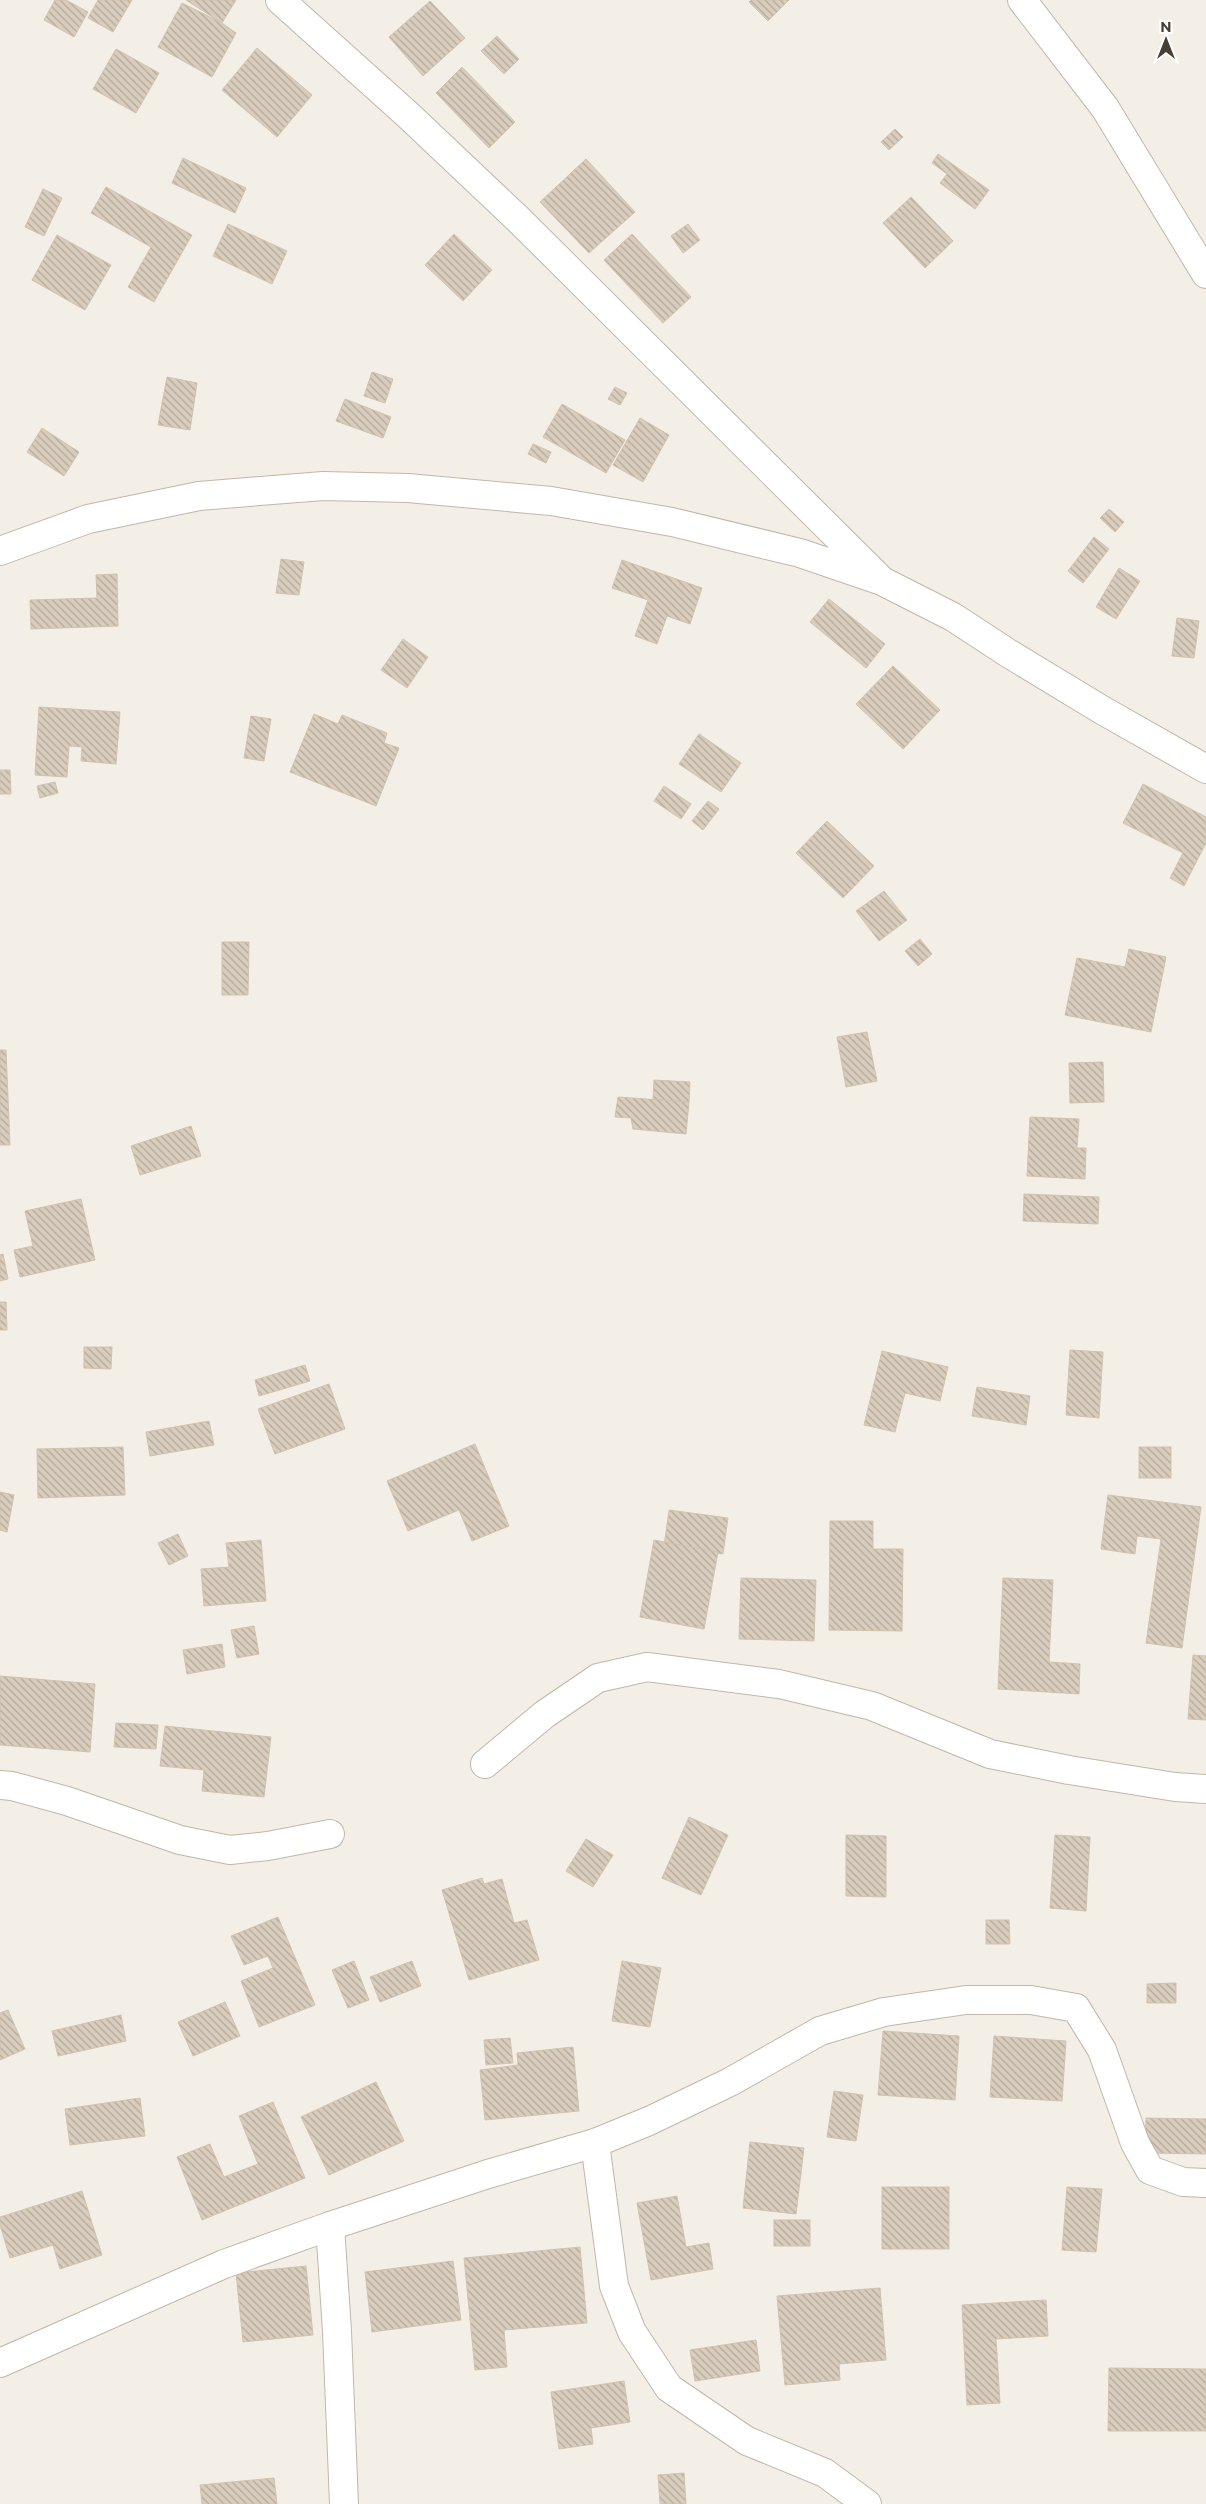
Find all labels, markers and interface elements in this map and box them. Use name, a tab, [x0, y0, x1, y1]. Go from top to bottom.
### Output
north arrow	[1141, 15, 1191, 65]
text: N	[1160, 18, 1172, 36]

